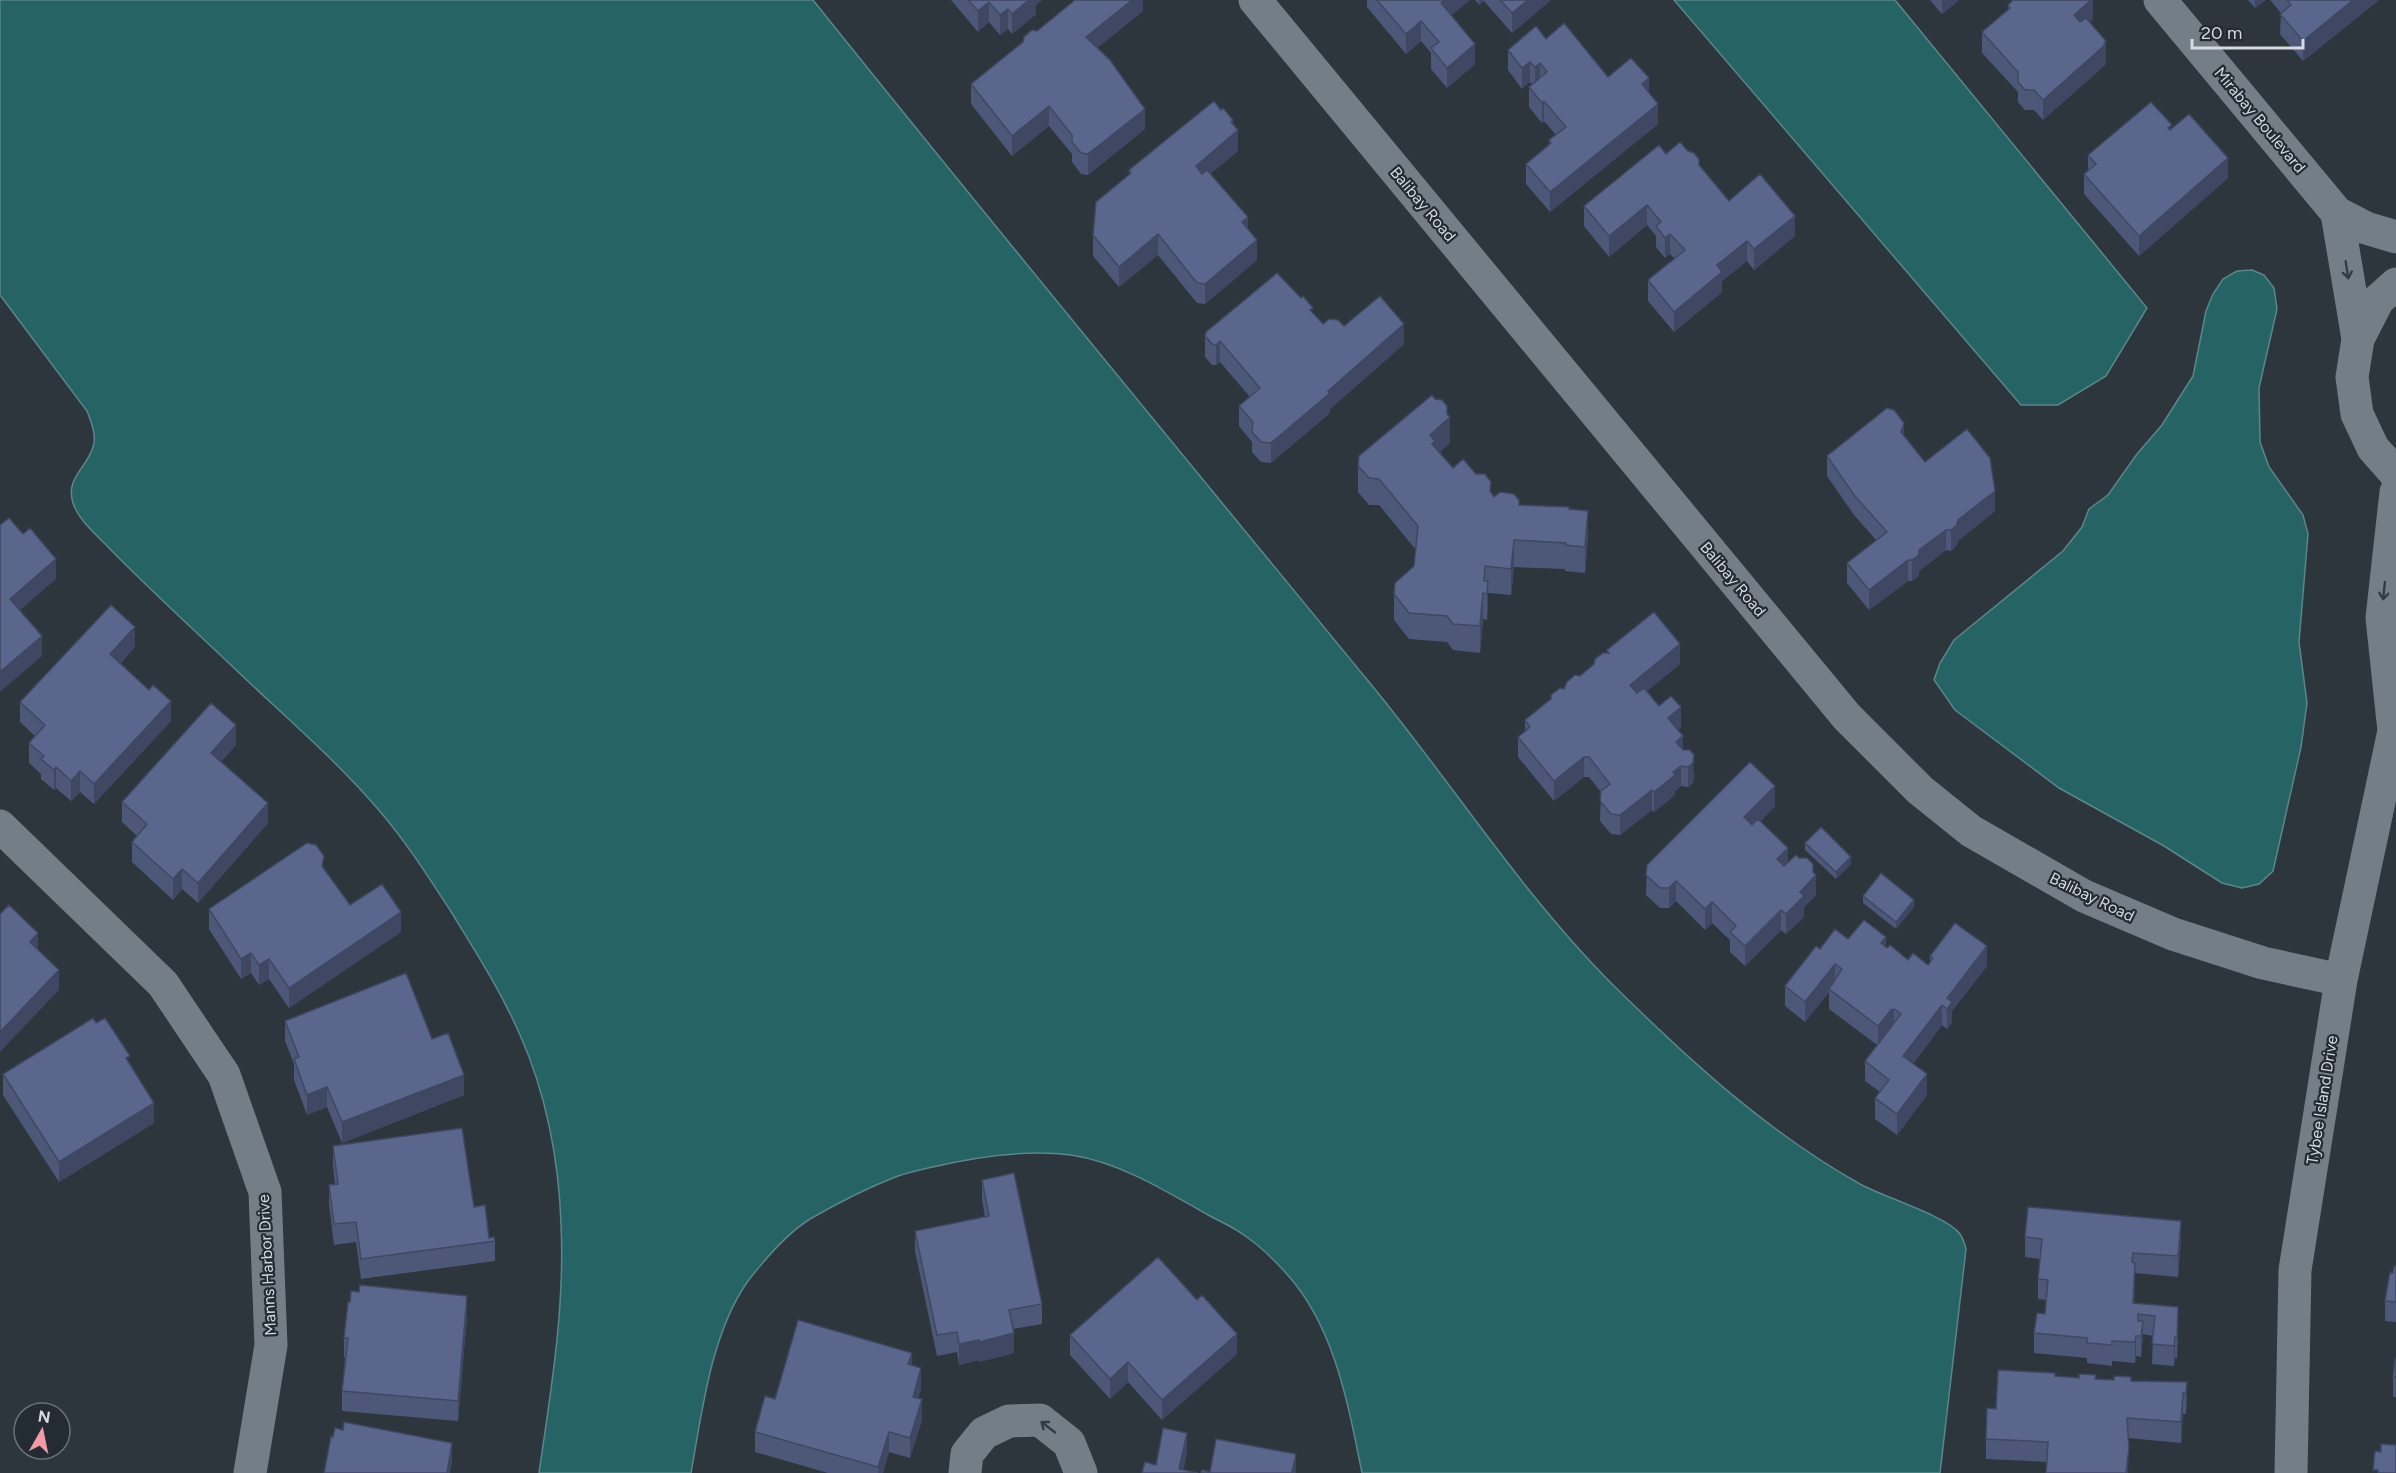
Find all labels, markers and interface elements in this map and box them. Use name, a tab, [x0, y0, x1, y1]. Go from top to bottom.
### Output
scale bar	[2192, 12, 2303, 50]
text: 20 m	[2201, 22, 2242, 44]
street label: Mirabay Boulevard	[2210, 63, 2310, 177]
street label: Balibay Road	[1386, 163, 1460, 245]
one-way arrow	[2341, 260, 2352, 280]
street label: Balibay Road	[1696, 538, 1770, 620]
one-way arrow	[2379, 581, 2390, 601]
street label: Balibay Road	[2047, 868, 2137, 926]
street label: Tybee Island Drive	[2302, 1034, 2342, 1166]
street label: Manns Harbor Drive	[254, 1194, 280, 1336]
north arrow	[12, 1401, 72, 1461]
text: N	[37, 1406, 52, 1427]
one-way arrow	[1041, 1421, 1057, 1433]

